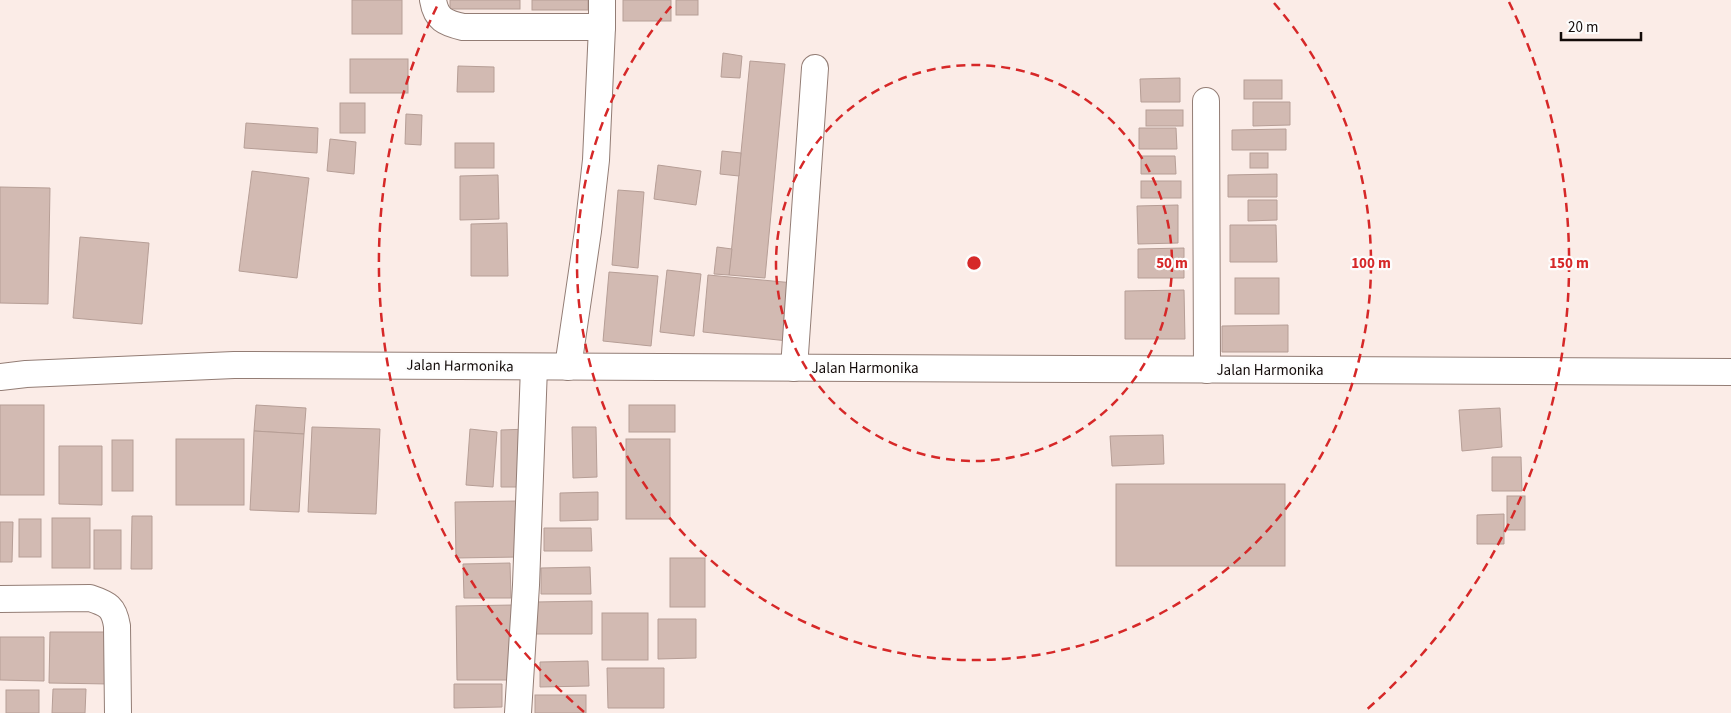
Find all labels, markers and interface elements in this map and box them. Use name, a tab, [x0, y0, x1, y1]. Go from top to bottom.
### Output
scale bar	[1561, 10, 1641, 42]
text: 20 m	[1568, 17, 1598, 38]
text: 50 m	[1156, 253, 1188, 274]
text: 100 m	[1351, 253, 1391, 274]
text: 150 m	[1549, 253, 1589, 274]
centre of rings	[965, 254, 983, 272]
street label: Jalan Harmonika	[406, 355, 514, 377]
street label: Jalan Harmonika	[811, 358, 919, 379]
street label: Jalan Harmonika	[1216, 360, 1324, 381]

